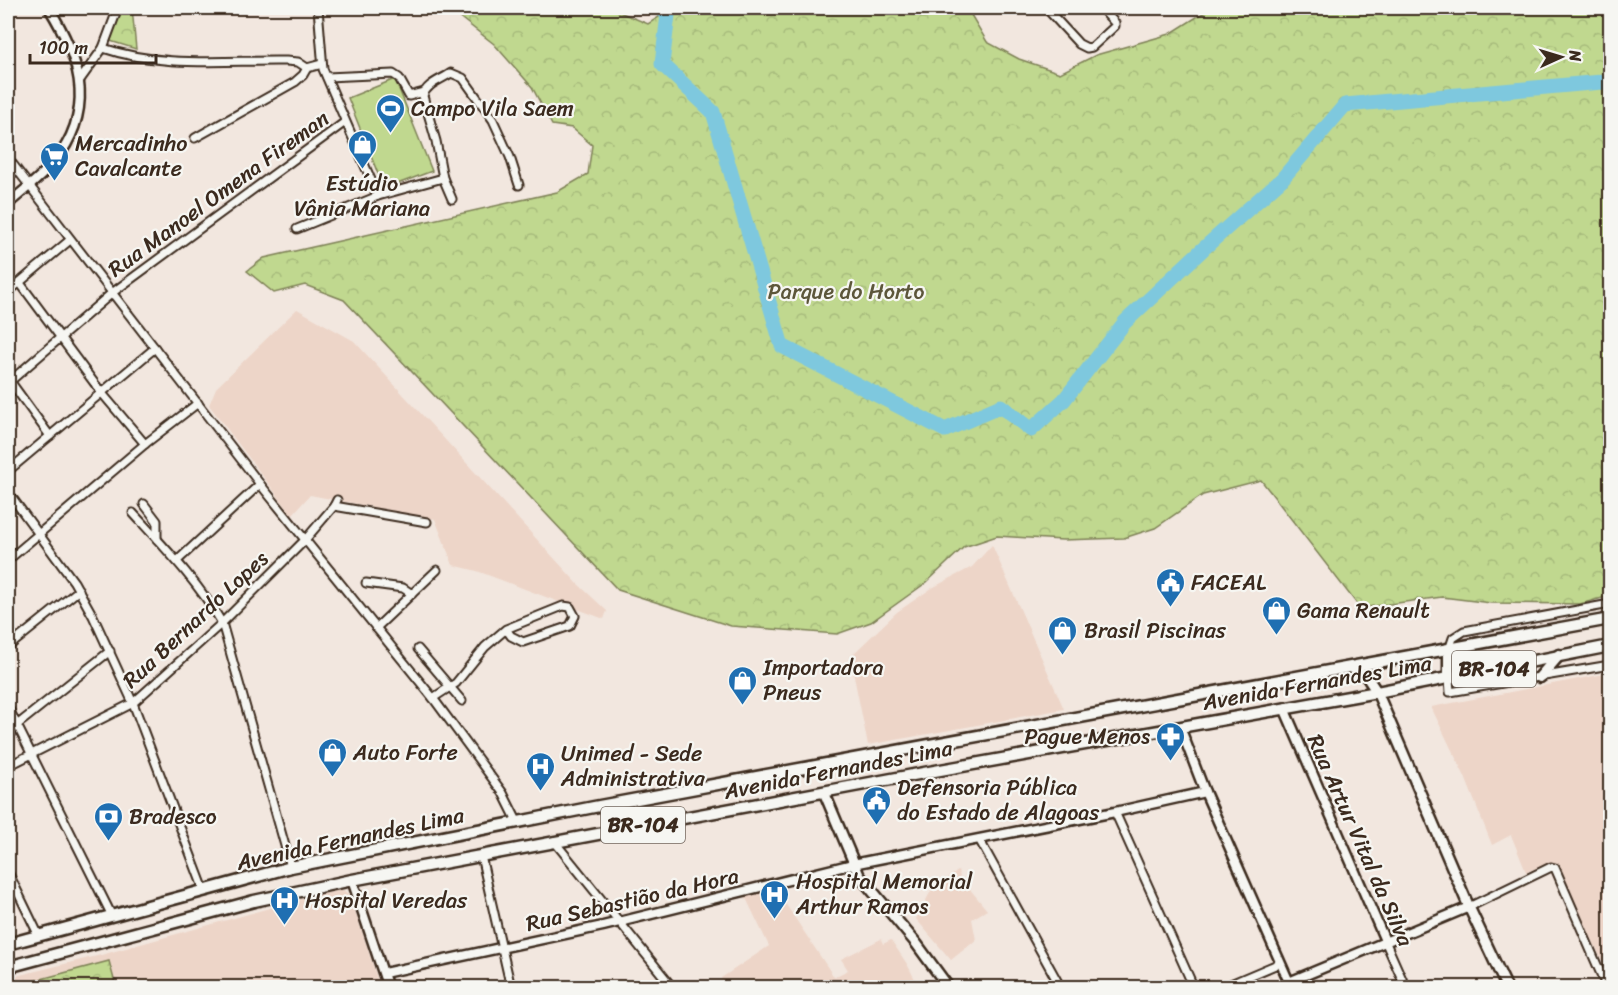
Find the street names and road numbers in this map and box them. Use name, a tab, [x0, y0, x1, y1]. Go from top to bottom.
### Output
street label: Rua Manoel Omena Fireman	[99, 99, 337, 287]
street label: Rua Bernardo Lopes	[113, 541, 278, 698]
street label: Avenida Fernandes Lima	[1199, 643, 1435, 722]
road number: BR-104	[1452, 651, 1536, 687]
street label: Avenida Fernandes Lima	[720, 728, 956, 811]
street label: Rua Artur Vital da Silva	[1296, 728, 1425, 954]
street label: Avenida Fernandes Lima	[232, 795, 468, 882]
road number: BR-104	[601, 807, 685, 843]
street label: Rua Sebastião da Hora	[522, 856, 742, 943]

